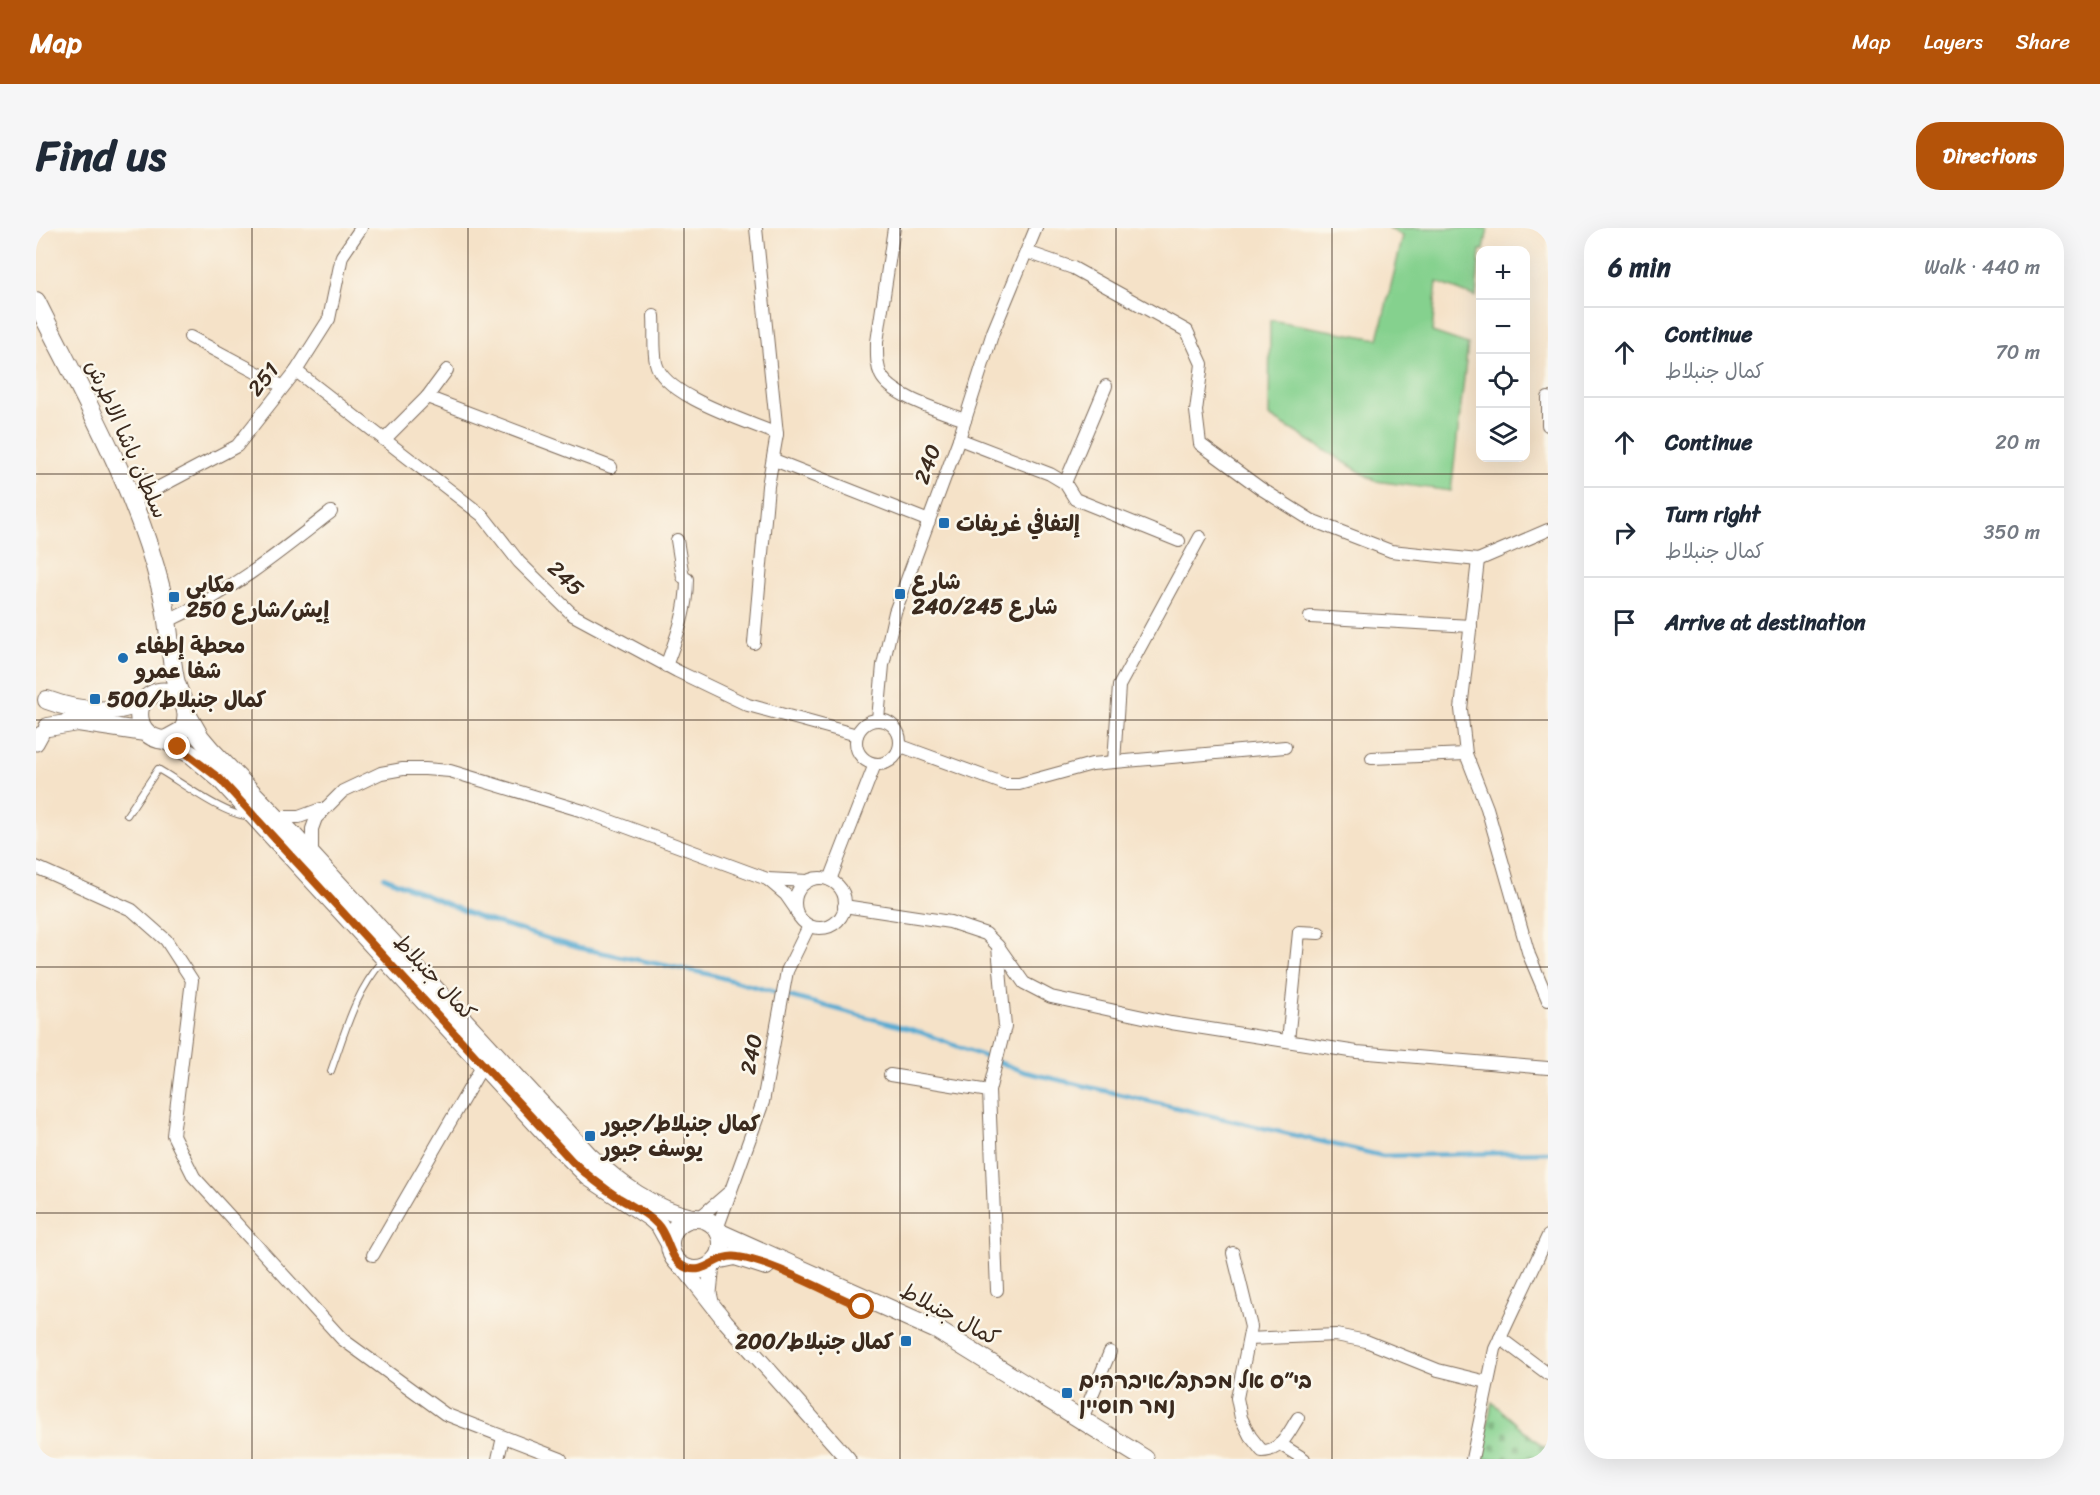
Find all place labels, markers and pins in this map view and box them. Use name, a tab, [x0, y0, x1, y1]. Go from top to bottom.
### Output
place label: إلتفافي غريفات	[956, 504, 1080, 543]
marker: إلتفافي غريفات	[937, 516, 951, 530]
place label: شارع 240/شارع 245	[911, 562, 1058, 626]
place label: مكابي إيش/شارع 250	[185, 565, 329, 629]
marker: شارع 240/شارع 245	[893, 587, 907, 601]
marker: مكابي إيش/شارع 250	[167, 590, 181, 604]
place label: محطة إطفاء شفا عمرو	[133, 626, 245, 690]
marker: محطة إطفاء شفا عمرو	[116, 651, 130, 665]
place label: 500/كمال جنبلاط	[107, 680, 267, 719]
marker: 500/كمال جنبلاط	[88, 692, 102, 706]
place label: كمال جنبلاط/جبور يوسف جبور	[600, 1104, 761, 1168]
marker: كمال جنبلاط/جبور يوسف جبور	[583, 1129, 597, 1143]
place label: 200/كمال جنبلاط	[734, 1322, 894, 1361]
marker: 200/كمال جنبلاط	[899, 1334, 913, 1348]
place label: בי״ס אל מכתב/איברהים נמר חוסיין	[1079, 1361, 1312, 1425]
marker: בי״ס אל מכתב/איברהים נמר חוסיין	[1060, 1386, 1074, 1400]

